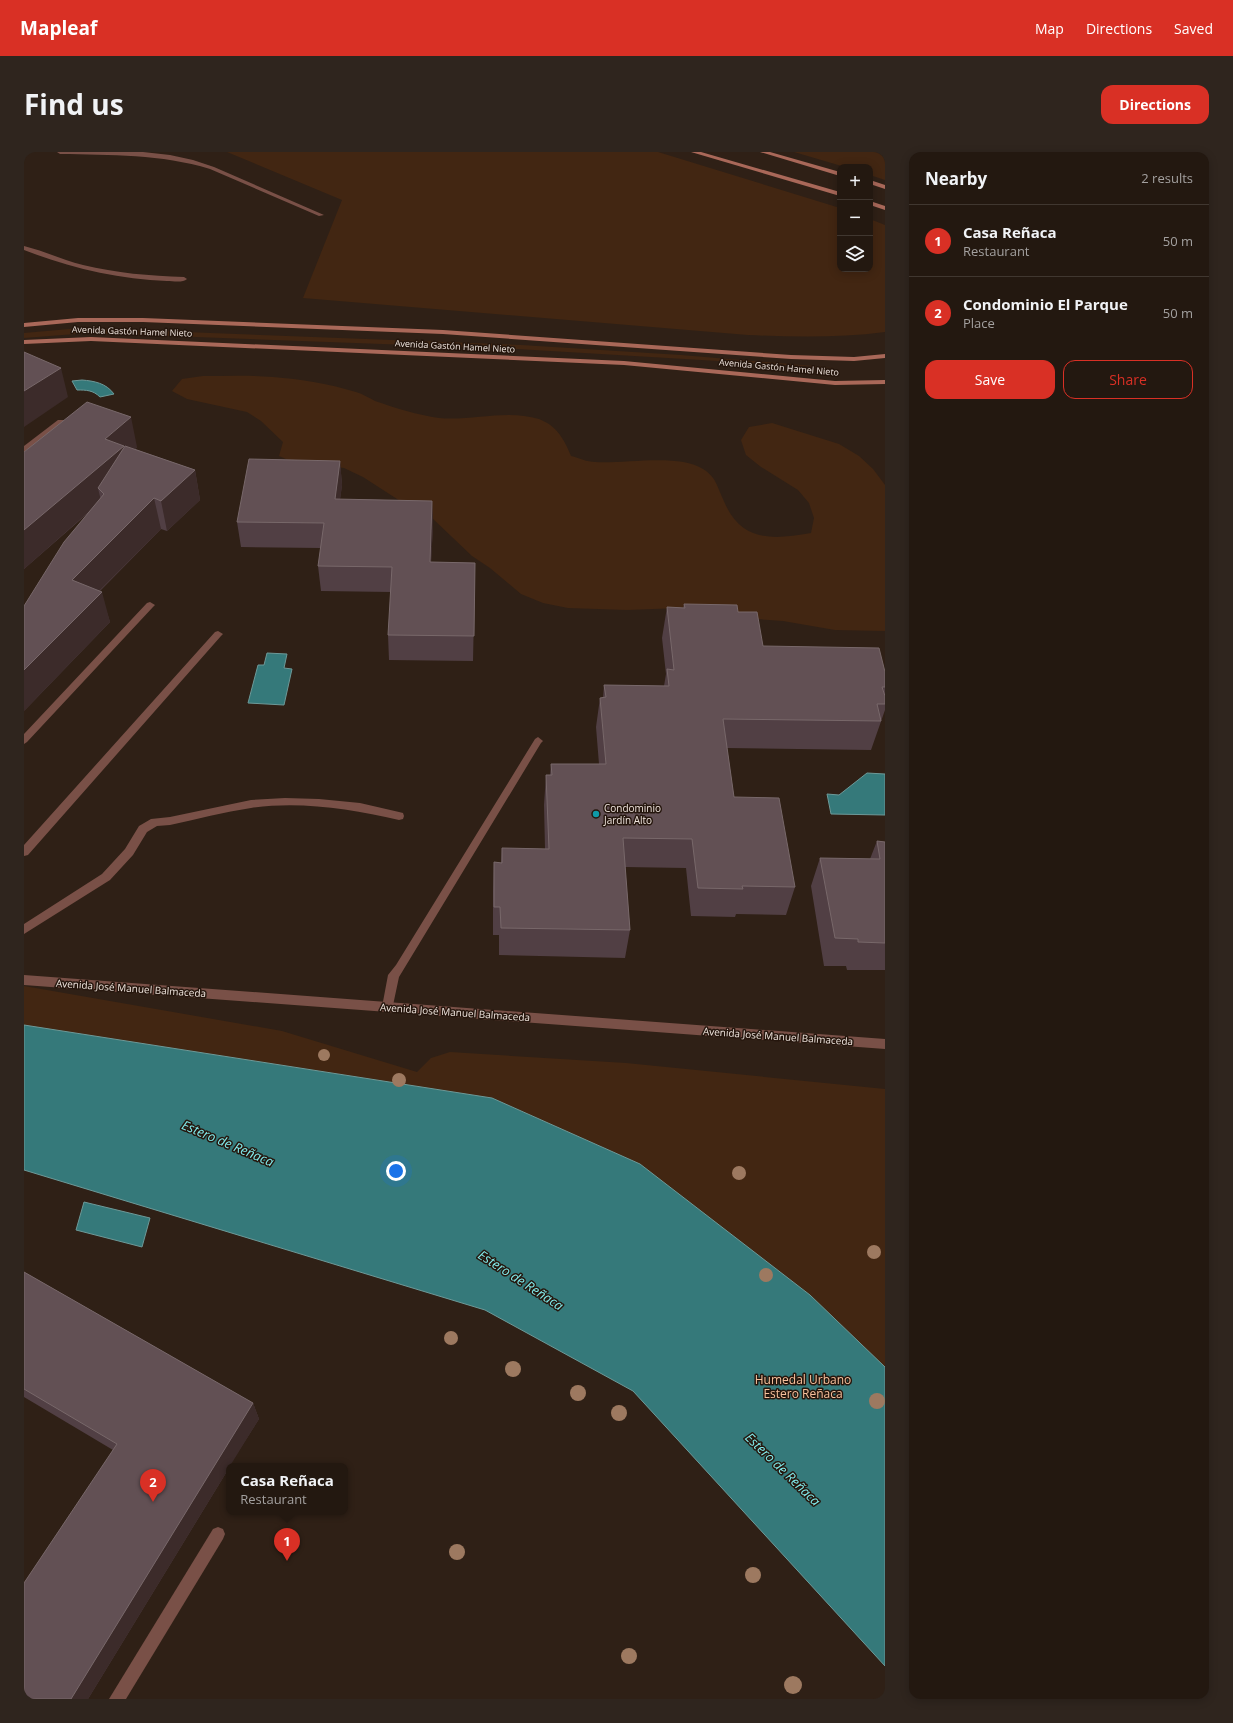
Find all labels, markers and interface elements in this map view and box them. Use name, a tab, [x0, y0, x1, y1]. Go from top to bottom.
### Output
text: Mapleaf	[20, 15, 97, 41]
text: Map	[1035, 19, 1064, 38]
text: Directions	[1086, 19, 1152, 38]
text: Saved	[1174, 19, 1213, 38]
text: Find us	[24, 85, 124, 123]
button: Directions	[1101, 85, 1209, 124]
map controls	[837, 164, 873, 272]
button: +	[837, 164, 873, 200]
text: Nearby	[925, 167, 987, 190]
text: 2 results	[1141, 169, 1193, 187]
button: −	[837, 200, 873, 236]
text: Casa Reñaca	[963, 222, 1057, 242]
text: 1	[934, 232, 942, 250]
text: 50 m	[1163, 232, 1193, 250]
button: layers	[837, 236, 873, 272]
text: Restaurant	[963, 242, 1030, 260]
text: Condominio El Parque	[963, 294, 1128, 314]
text: 2	[934, 304, 942, 322]
text: 50 m	[1163, 304, 1193, 322]
text: Place	[963, 314, 995, 332]
street label: Avenida Gastón Hamel Nieto	[72, 322, 192, 340]
street label: Avenida Gastón Hamel Nieto	[394, 336, 516, 356]
street label: Avenida Gastón Hamel Nieto	[718, 355, 840, 379]
button: Save	[925, 360, 1055, 399]
button: Share	[1063, 360, 1193, 399]
place label: Condominio Jardín Alto	[603, 801, 661, 827]
marker: Condominio Jardín Alto	[591, 809, 601, 819]
street label: Avenida José Manuel Balmaceda	[55, 976, 207, 1000]
street label: Avenida José Manuel Balmaceda	[379, 1000, 531, 1024]
street label: Avenida José Manuel Balmaceda	[702, 1024, 854, 1048]
water label: Estero de Reñaca	[179, 1116, 277, 1171]
your location	[386, 1161, 406, 1181]
water label: Estero de Reñaca	[475, 1246, 568, 1315]
park label: Humedal Urbano Estero Reñaca	[755, 1371, 851, 1402]
water label: Estero de Reñaca	[741, 1428, 825, 1510]
popup	[226, 1463, 348, 1515]
pin: 2	[140, 1469, 166, 1502]
text: Casa Reñaca	[240, 1470, 334, 1490]
text: Restaurant	[240, 1490, 307, 1508]
pin: 1	[274, 1528, 300, 1561]

